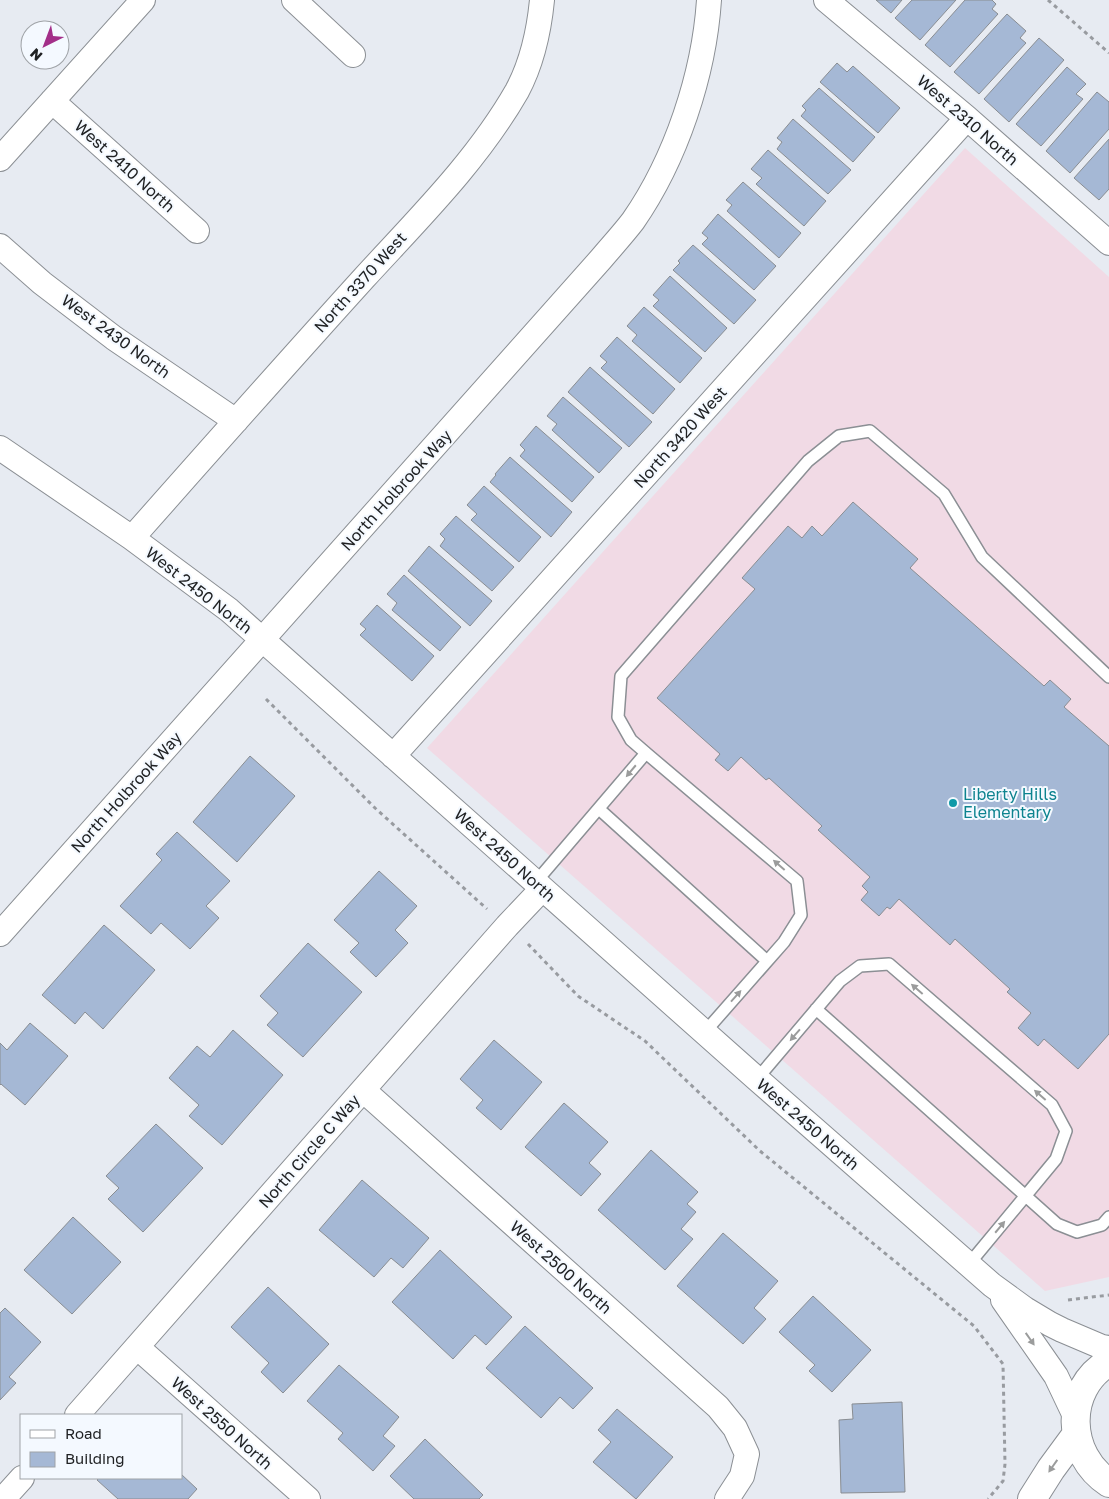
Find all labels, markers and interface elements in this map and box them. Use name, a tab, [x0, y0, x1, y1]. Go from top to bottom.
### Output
north arrow	[20, 20, 70, 70]
text: N	[26, 45, 46, 65]
street label: West 2310 North	[913, 71, 1023, 169]
street label: West 2410 North	[71, 116, 179, 216]
street label: North 3370 West	[310, 228, 410, 336]
street label: West 2430 North	[58, 290, 174, 382]
street label: North 3420 West	[629, 382, 731, 492]
street label: North Holbrook Way	[336, 425, 456, 555]
street label: West 2450 North	[142, 542, 256, 638]
street label: North Holbrook Way	[66, 727, 186, 857]
one-way arrow	[625, 765, 636, 778]
place label: Liberty Hills Elementary	[963, 784, 1057, 822]
marker: Liberty Hills Elementary	[947, 797, 959, 809]
street label: West 2450 North	[450, 804, 560, 906]
one-way arrow	[772, 860, 785, 871]
one-way arrow	[911, 983, 924, 994]
one-way arrow	[730, 990, 742, 1002]
one-way arrow	[789, 1028, 800, 1041]
street label: West 2450 North	[753, 1074, 863, 1174]
one-way arrow	[1035, 1089, 1047, 1101]
street label: North Circle C Way	[254, 1090, 364, 1212]
street label: West 2500 North	[506, 1216, 616, 1318]
one-way arrow	[995, 1220, 1006, 1233]
one-way arrow	[1025, 1332, 1035, 1346]
street label: West 2550 North	[167, 1372, 277, 1474]
legend	[20, 1414, 182, 1479]
text: Road	[65, 1424, 102, 1442]
text: Building	[65, 1449, 125, 1467]
one-way arrow	[1048, 1460, 1058, 1473]

